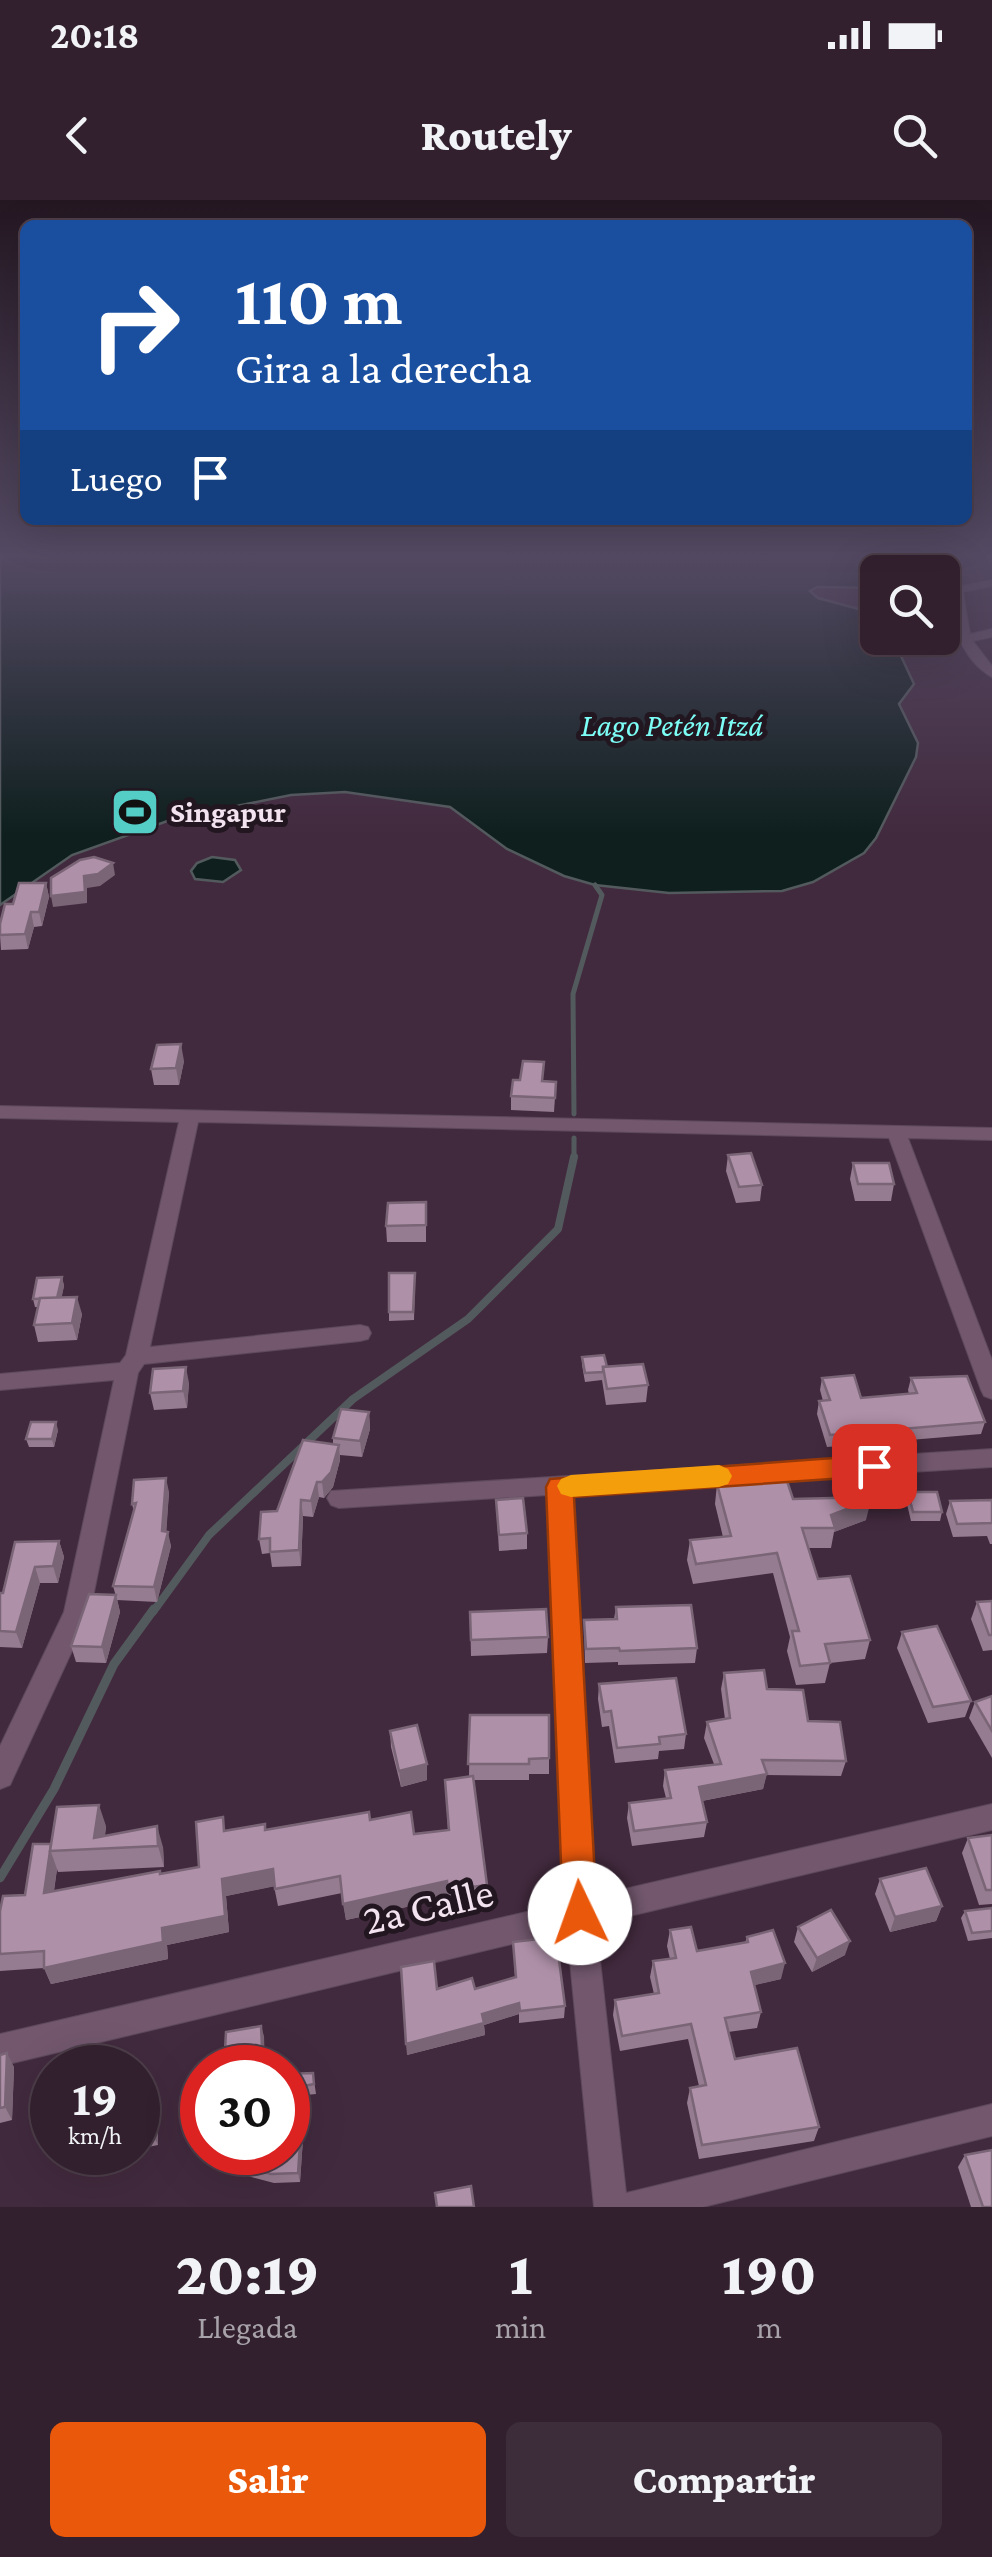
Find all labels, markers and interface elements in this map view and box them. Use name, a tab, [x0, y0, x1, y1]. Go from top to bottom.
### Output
text: 20:18	[50, 14, 139, 56]
icon: back	[50, 108, 105, 163]
icon: search	[887, 108, 942, 163]
text: Routely	[420, 110, 572, 160]
icon: right	[70, 260, 200, 390]
text: 110 m	[235, 261, 403, 339]
text: Gira a la derecha	[235, 343, 532, 393]
icon: arrive	[183, 450, 238, 505]
text: Luego	[70, 457, 163, 499]
map controls	[860, 555, 960, 655]
button: search	[860, 555, 960, 655]
water label: Lago Petén Itzá	[581, 707, 764, 743]
sports icon: Singapur	[109, 786, 161, 838]
place label: Singapur	[170, 795, 286, 828]
pin	[832, 1424, 917, 1509]
icon: arrive	[847, 1439, 902, 1494]
position arrow	[528, 1861, 632, 1965]
street label: 2a Calle	[359, 1868, 498, 1943]
speed limit sign: 30	[180, 2045, 310, 2175]
text: 19	[72, 2070, 118, 2126]
text: km/h	[68, 2122, 122, 2149]
text: 20:19	[176, 2240, 319, 2307]
text: 1	[509, 2240, 532, 2307]
text: 190	[722, 2240, 816, 2307]
text: Llegada	[197, 2309, 298, 2345]
text: min	[495, 2309, 546, 2345]
text: m	[756, 2309, 782, 2345]
button: Salir	[50, 2422, 486, 2537]
button: Compartir	[506, 2422, 942, 2537]

